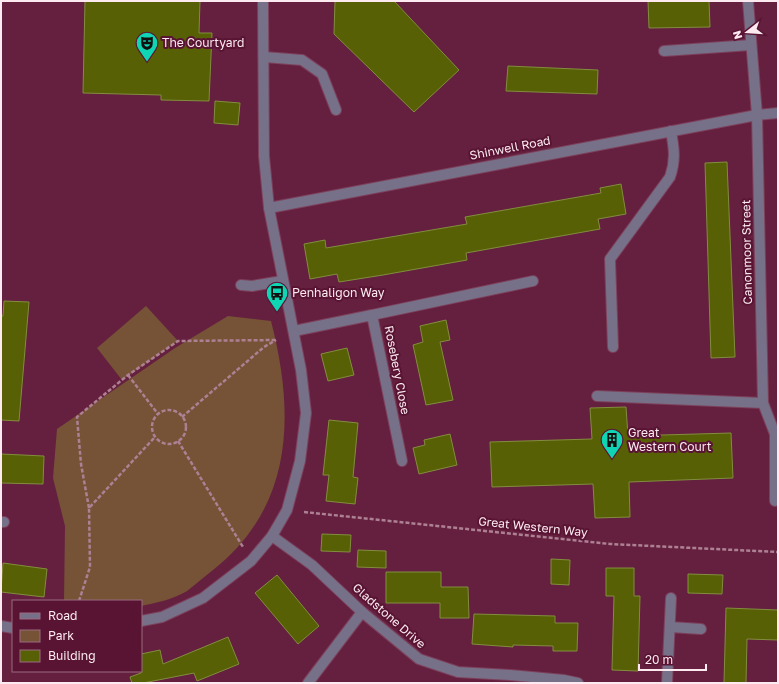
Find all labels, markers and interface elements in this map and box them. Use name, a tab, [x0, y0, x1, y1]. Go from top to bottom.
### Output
north arrow	[727, 12, 767, 52]
text: N	[730, 29, 744, 41]
theatre icon: The Courtyard	[134, 30, 160, 63]
place label: The Courtyard	[162, 35, 244, 50]
street label: Shinwell Road	[468, 132, 552, 163]
street label: Canonmoor Street	[738, 199, 755, 305]
bus stop icon: Penhaligon Way	[264, 280, 290, 313]
place label: Penhaligon Way	[292, 285, 385, 300]
street label: Rosebery Close	[382, 324, 413, 416]
place label: Great Western Court	[628, 425, 712, 454]
building icon: Great Western Court	[599, 427, 625, 460]
street label: Great Western Way	[478, 513, 589, 540]
street label: Gladstone Drive	[350, 580, 429, 651]
legend	[12, 600, 142, 672]
text: Road	[48, 608, 77, 623]
text: Park	[48, 628, 74, 643]
scale bar	[639, 646, 706, 672]
text: Building	[48, 648, 96, 663]
text: 20 m	[645, 652, 673, 667]

